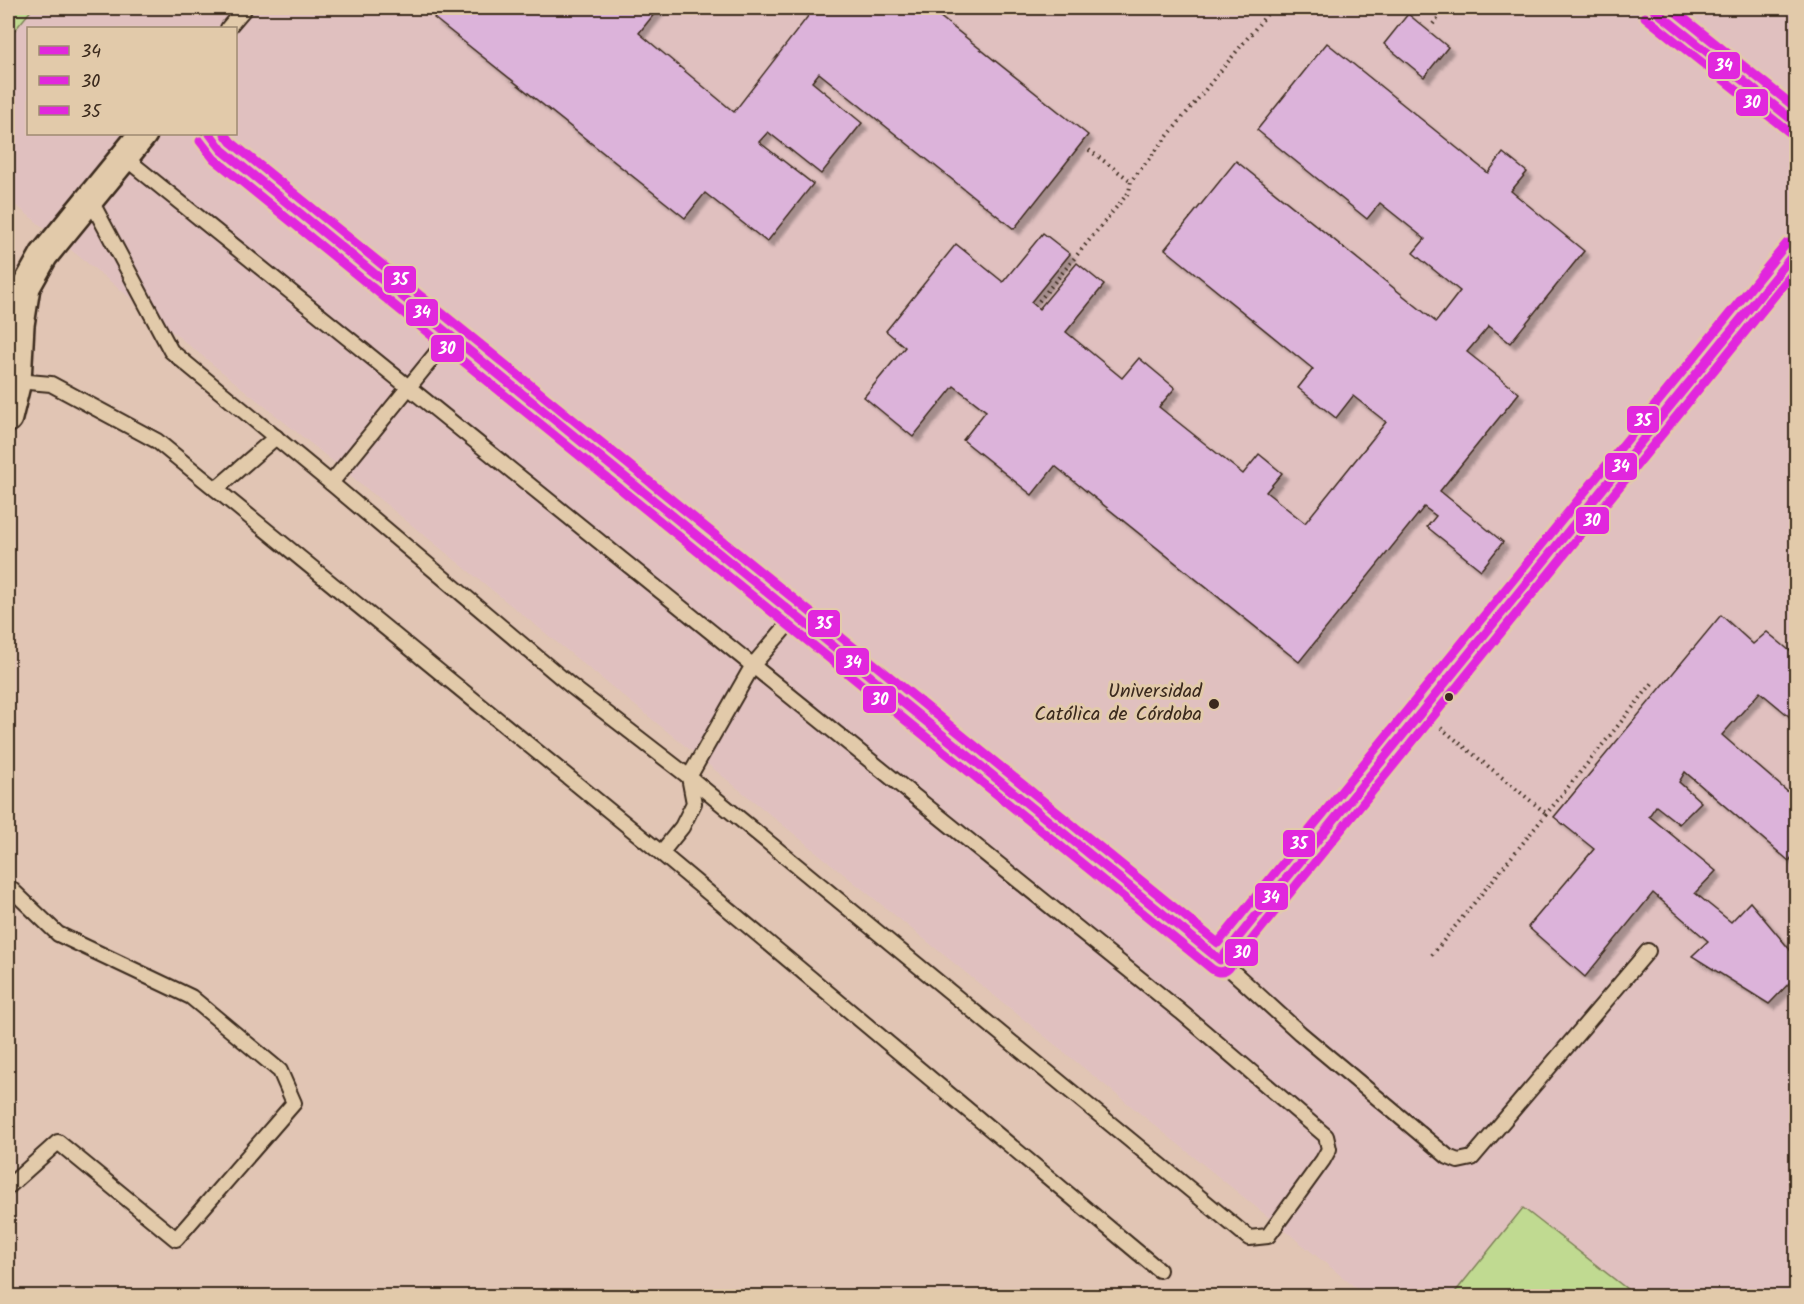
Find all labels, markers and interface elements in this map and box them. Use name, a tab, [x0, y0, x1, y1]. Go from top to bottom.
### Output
legend	[27, 27, 237, 135]
text: 34	[81, 38, 101, 67]
line badge: 34	[1707, 51, 1741, 80]
text: 34	[1714, 54, 1733, 79]
text: 30	[81, 68, 100, 97]
line badge: 30	[1735, 88, 1769, 117]
text: 30	[1743, 91, 1761, 116]
text: 35	[81, 98, 102, 127]
line badge: 35	[383, 265, 417, 294]
text: 35	[391, 268, 410, 293]
line badge: 34	[405, 298, 439, 327]
text: 34	[412, 301, 431, 326]
line badge: 30	[430, 334, 465, 363]
text: 30	[438, 337, 456, 362]
line badge: 35	[1626, 405, 1660, 434]
text: 35	[1634, 409, 1653, 434]
line badge: 34	[1604, 452, 1638, 481]
text: 34	[1611, 455, 1630, 480]
line badge: 30	[1575, 506, 1610, 535]
text: 30	[1583, 509, 1601, 534]
line badge: 35	[807, 609, 841, 638]
text: 35	[815, 612, 834, 637]
line badge: 34	[835, 647, 870, 676]
text: 34	[843, 651, 862, 676]
place label: Universidad Católica de Córdoba	[1034, 676, 1203, 731]
line badge: 30	[862, 685, 897, 714]
text: 30	[871, 688, 889, 713]
unlabelled marker	[1443, 691, 1455, 703]
marker: Universidad Católica de Córdoba	[1207, 697, 1221, 711]
line badge: 35	[1282, 829, 1316, 858]
text: 35	[1290, 832, 1309, 857]
line badge: 34	[1254, 882, 1289, 911]
text: 34	[1261, 886, 1280, 911]
line badge: 30	[1224, 938, 1259, 967]
text: 30	[1233, 941, 1251, 966]

